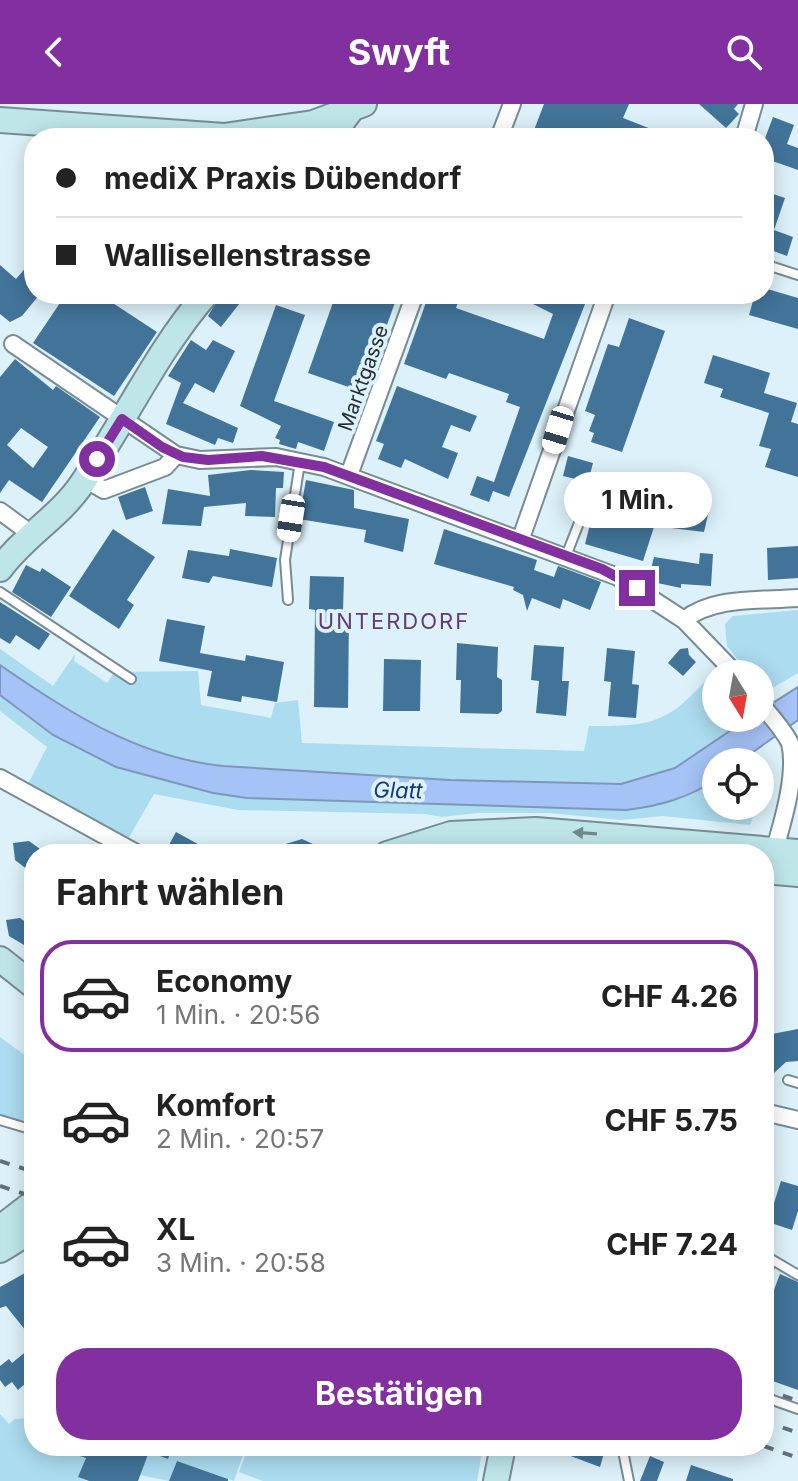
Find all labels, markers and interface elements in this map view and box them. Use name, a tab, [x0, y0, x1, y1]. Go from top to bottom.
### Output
icon: back	[32, 30, 76, 74]
text: Swyft	[348, 30, 450, 74]
icon: search	[722, 30, 766, 74]
text: mediX Praxis Dübendorf	[104, 160, 462, 196]
text: Wallisellenstrasse	[104, 237, 371, 273]
street label: Marktgasse	[333, 322, 393, 434]
car	[540, 404, 576, 456]
route start	[79, 441, 115, 477]
callout: 1 Min.	[563, 472, 711, 528]
text: 1 Min.	[601, 484, 675, 515]
car	[275, 492, 307, 544]
route end	[619, 570, 655, 606]
district label: UNTERDORF	[318, 608, 470, 634]
north arrow	[702, 660, 774, 732]
map controls	[702, 660, 774, 820]
button: locate	[702, 748, 774, 820]
water label: Glatt	[373, 777, 424, 803]
one-way arrow	[572, 826, 597, 839]
text: Fahrt wählen	[56, 870, 284, 914]
icon: car	[60, 960, 132, 1032]
text: Economy	[156, 963, 292, 999]
text: CHF 4.26	[601, 978, 738, 1014]
text: 1 Min. · 20:56	[156, 999, 320, 1030]
icon: car	[60, 1084, 132, 1156]
text: Komfort	[156, 1087, 276, 1123]
text: CHF 5.75	[605, 1102, 738, 1138]
text: 2 Min. · 20:57	[156, 1123, 324, 1154]
icon: car	[60, 1208, 132, 1280]
text: XL	[156, 1211, 195, 1247]
text: CHF 7.24	[606, 1226, 738, 1262]
text: 3 Min. · 20:58	[156, 1247, 326, 1278]
button: Bestätigen	[56, 1348, 742, 1440]

